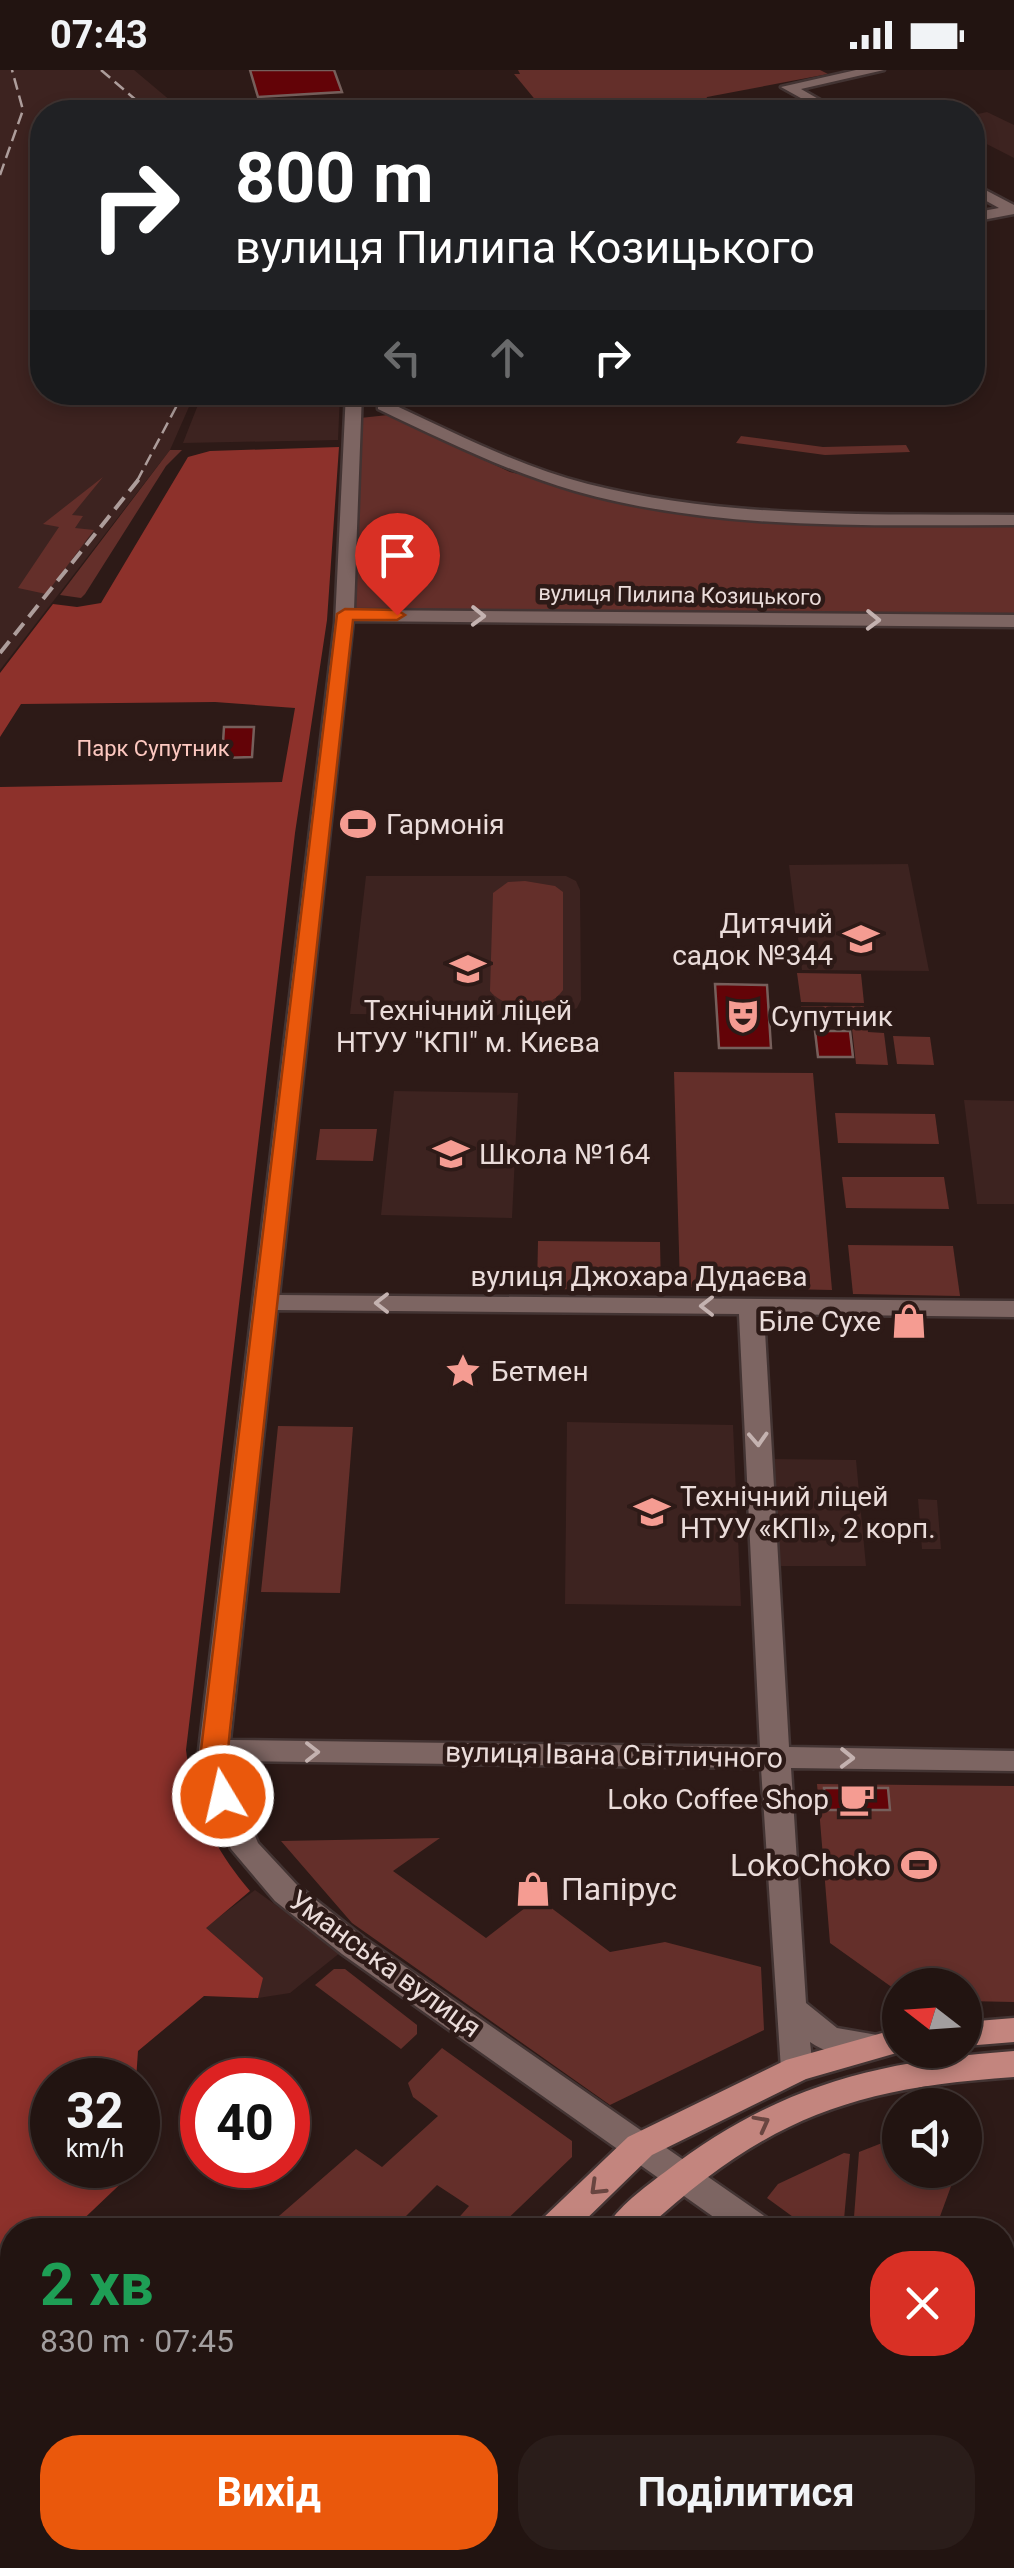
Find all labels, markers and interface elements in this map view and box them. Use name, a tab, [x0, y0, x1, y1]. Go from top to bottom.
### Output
text: 07:43	[50, 13, 148, 57]
text: 800 m	[235, 137, 434, 219]
icon: right	[70, 140, 200, 270]
text: вулиця Пилипа Козицького	[235, 221, 815, 274]
icon: left	[375, 330, 430, 385]
icon: ahead	[480, 330, 535, 385]
icon: right	[585, 330, 640, 385]
pin	[355, 513, 440, 616]
icon: arrive	[370, 528, 425, 583]
street label: вулиця Пилипа Козицького	[538, 580, 822, 610]
one-way arrow	[470, 605, 486, 627]
one-way arrow	[865, 609, 881, 630]
park label: Парк Супутник	[76, 736, 230, 761]
sports icon: Гармонія	[339, 805, 377, 843]
place label: Гармонія	[386, 808, 505, 841]
place label: Дитячий садок №344	[672, 907, 833, 972]
school or university icon: Дитячий садок №344	[842, 920, 880, 958]
school or university icon: Технічний ліцей НТУУ "КПІ" м. Києва	[449, 950, 487, 988]
place label: Технічний ліцей НТУУ "КПІ" м. Києва	[336, 994, 600, 1059]
theatre icon: Супутник	[724, 997, 762, 1035]
place label: Супутник	[771, 1000, 893, 1033]
school or university icon: Школа №164	[432, 1135, 470, 1173]
place label: Школа №164	[479, 1138, 651, 1171]
street label: вулиця Джохара Дудаєва	[471, 1260, 807, 1293]
one-way arrow	[373, 1293, 389, 1314]
one-way arrow	[698, 1295, 714, 1317]
shop icon: Біле Сухе	[890, 1302, 928, 1340]
place label: Біле Сухе	[759, 1305, 881, 1338]
place icon: Бетмен	[444, 1352, 482, 1390]
place label: Бетмен	[491, 1355, 589, 1388]
one-way arrow	[747, 1431, 768, 1447]
place label: Технічний ліцей НТУУ «КПІ», 2 корп.	[680, 1480, 936, 1545]
school or university icon: Технічний ліцей НТУУ «КПІ», 2 корп.	[633, 1493, 671, 1531]
street label: вулиця Івана Світличного	[445, 1736, 783, 1774]
one-way arrow	[304, 1741, 320, 1763]
position arrow	[171, 1744, 275, 1848]
one-way arrow	[840, 1747, 855, 1769]
cafe icon: Loko Coffee Shop	[838, 1780, 876, 1818]
place label: Loko Coffee Shop	[607, 1783, 829, 1816]
place label: LokoChoko	[730, 1846, 891, 1884]
sports icon: LokoChoko	[900, 1846, 938, 1884]
shop icon: Папірус	[514, 1870, 552, 1908]
place label: Папірус	[561, 1870, 677, 1908]
street label: Уманська вулиця	[283, 1883, 487, 2045]
north arrow	[882, 1968, 982, 2068]
map controls	[882, 1968, 982, 2188]
speed limit sign: 40	[180, 2058, 310, 2188]
text: 32	[66, 2082, 124, 2140]
button: sound	[882, 2088, 982, 2188]
one-way arrow	[751, 2116, 769, 2135]
text: km/h	[66, 2134, 124, 2163]
one-way arrow	[590, 2176, 608, 2194]
text: 2 хв	[40, 2249, 154, 2320]
button: close	[870, 2251, 975, 2356]
text: 830 m · 07:45	[40, 2322, 234, 2360]
button: Вихід	[40, 2435, 498, 2550]
button: Поділитися	[518, 2435, 975, 2550]

